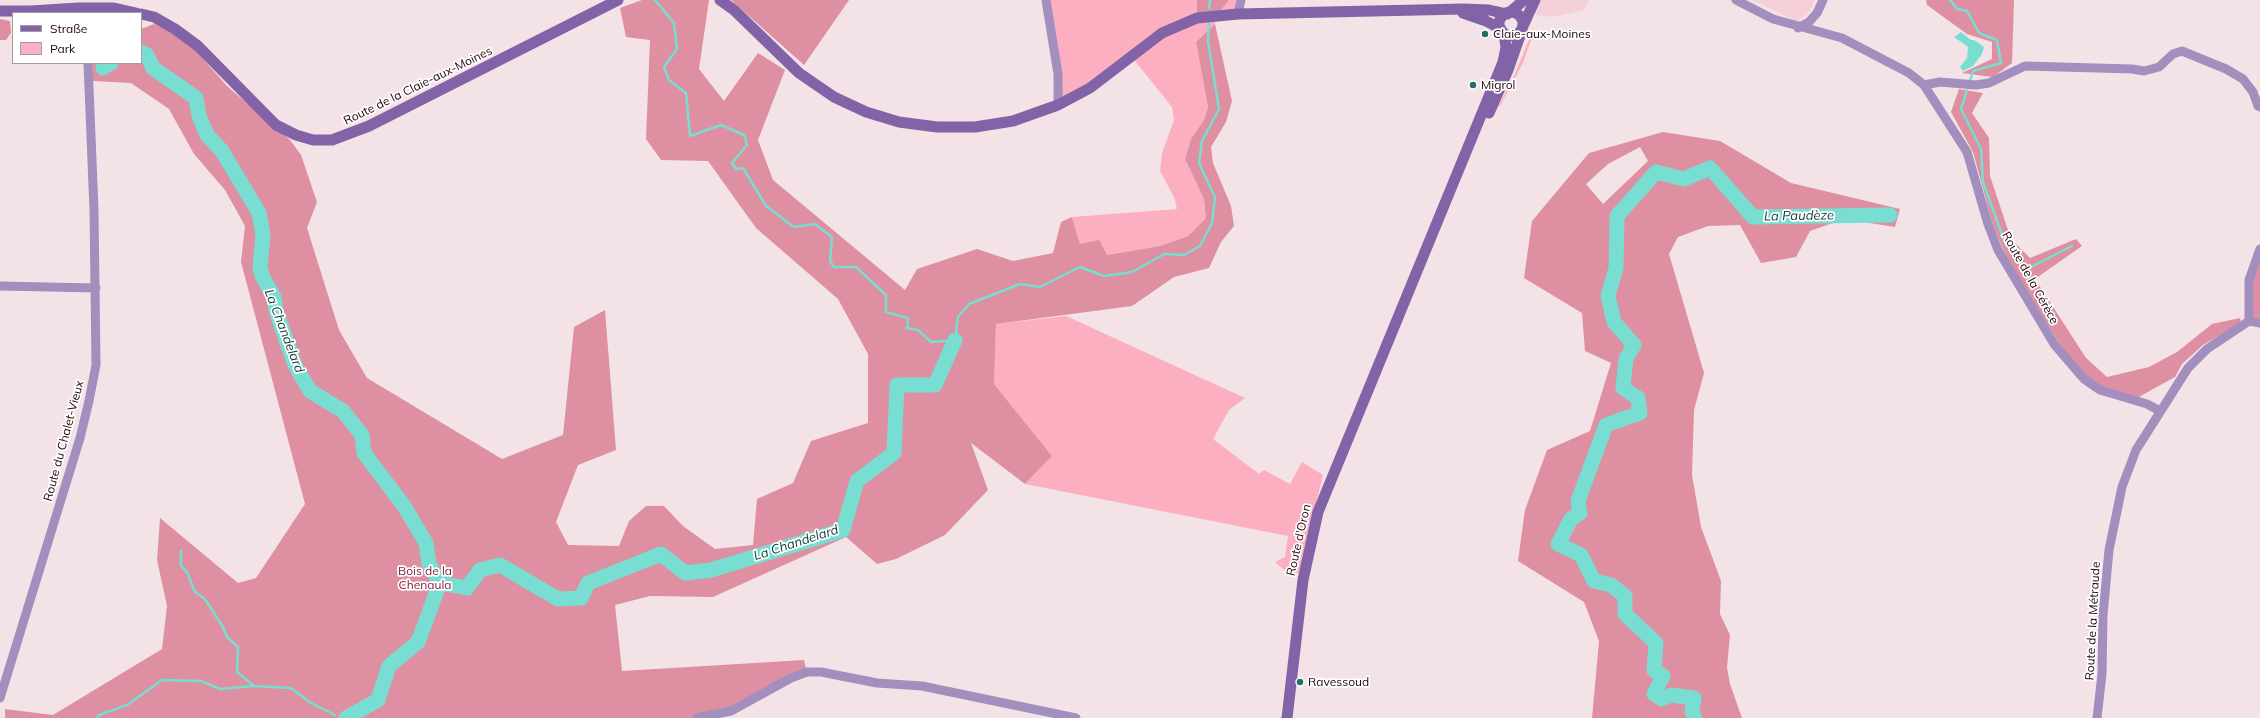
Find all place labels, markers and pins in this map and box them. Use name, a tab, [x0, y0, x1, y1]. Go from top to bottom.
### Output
place label: Claie-aux-Moines	[1493, 27, 1591, 41]
marker: Claie-aux-Moines	[1480, 29, 1490, 39]
place label: Migrol	[1481, 78, 1515, 92]
marker: Migrol	[1468, 80, 1478, 90]
place label: Ravessoud	[1308, 675, 1369, 689]
marker: Ravessoud	[1295, 677, 1305, 687]

